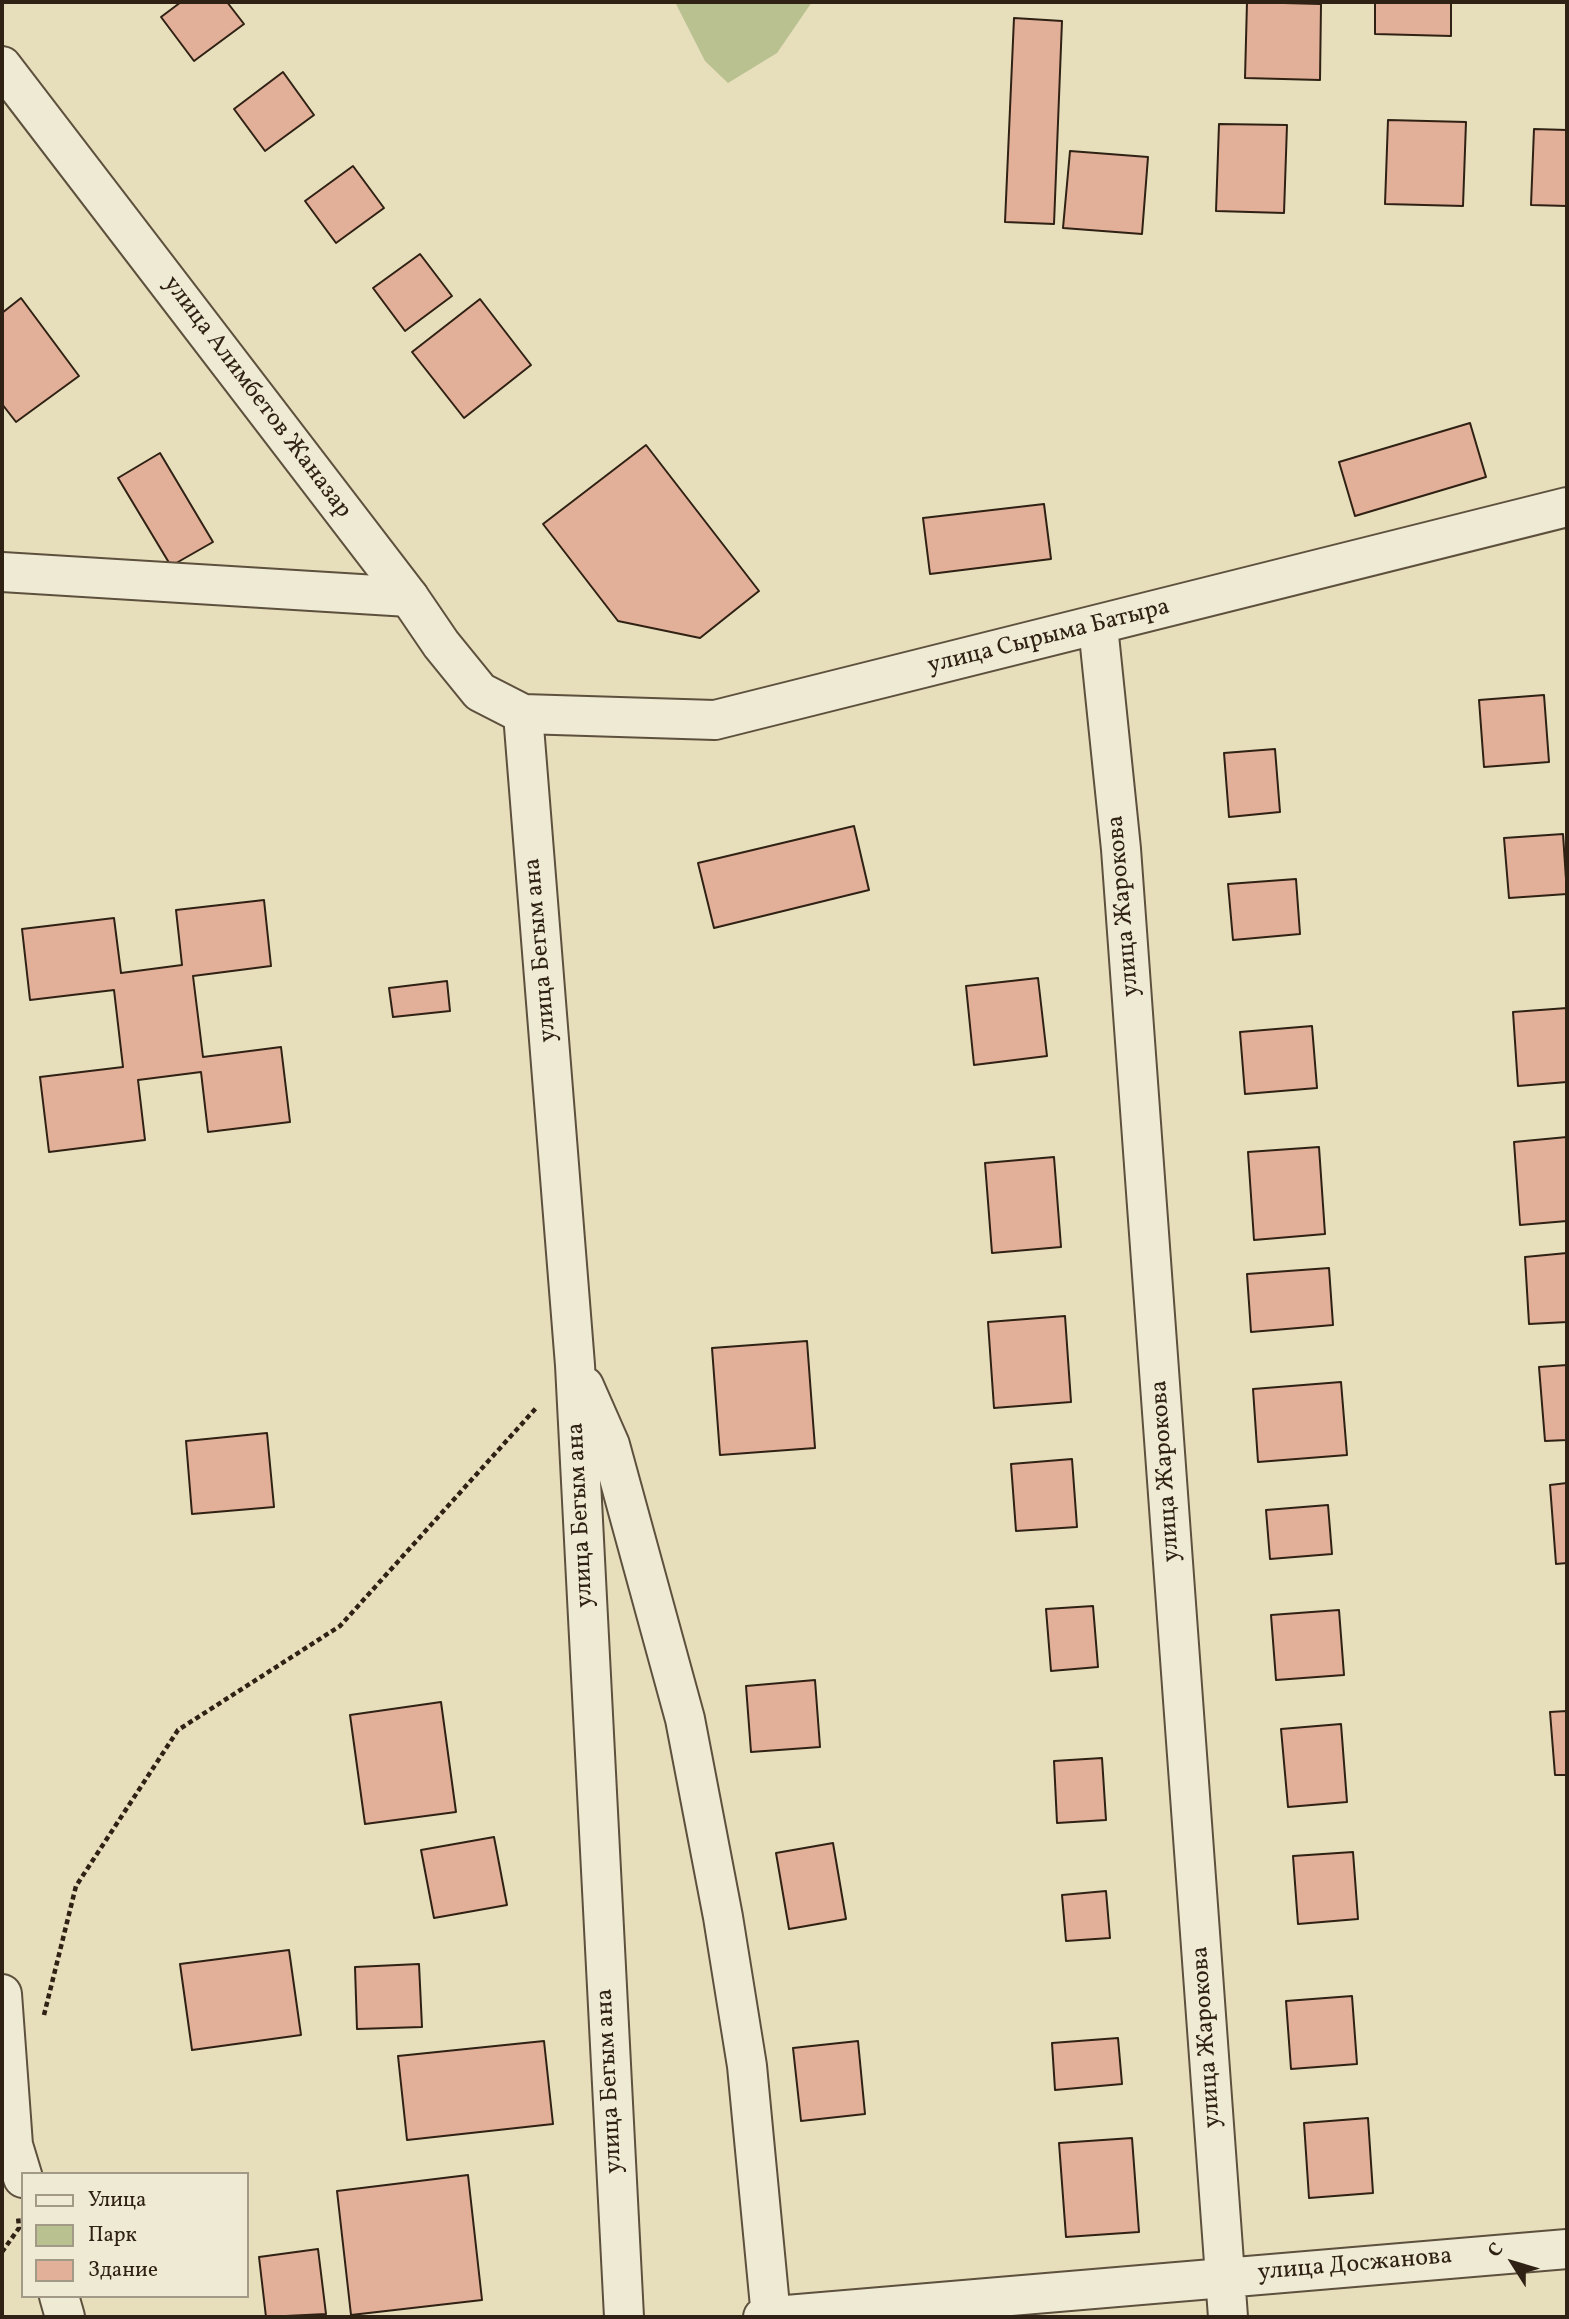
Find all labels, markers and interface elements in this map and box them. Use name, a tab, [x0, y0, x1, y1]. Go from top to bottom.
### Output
street label: улица Алимбетов Жаназар	[156, 271, 356, 525]
street label: улица Сырыма Батыра	[925, 594, 1173, 682]
street label: улица Жарокова	[1103, 814, 1147, 998]
street label: улица Бегым ана	[520, 857, 564, 1043]
street label: улица Жарокова	[1146, 1379, 1188, 1563]
street label: улица Бегым ана	[563, 1422, 601, 1608]
street label: улица Жарокова	[1187, 1945, 1229, 2129]
street label: улица Бегым ана	[592, 1988, 630, 2174]
legend	[21, 2172, 248, 2298]
text: Улица	[88, 2186, 146, 2215]
text: Парк	[88, 2221, 137, 2250]
north arrow	[1478, 2228, 1548, 2298]
text: С	[1482, 2238, 1510, 2263]
street label: улица Досжанова	[1257, 2243, 1453, 2289]
text: Здание	[88, 2256, 158, 2285]

